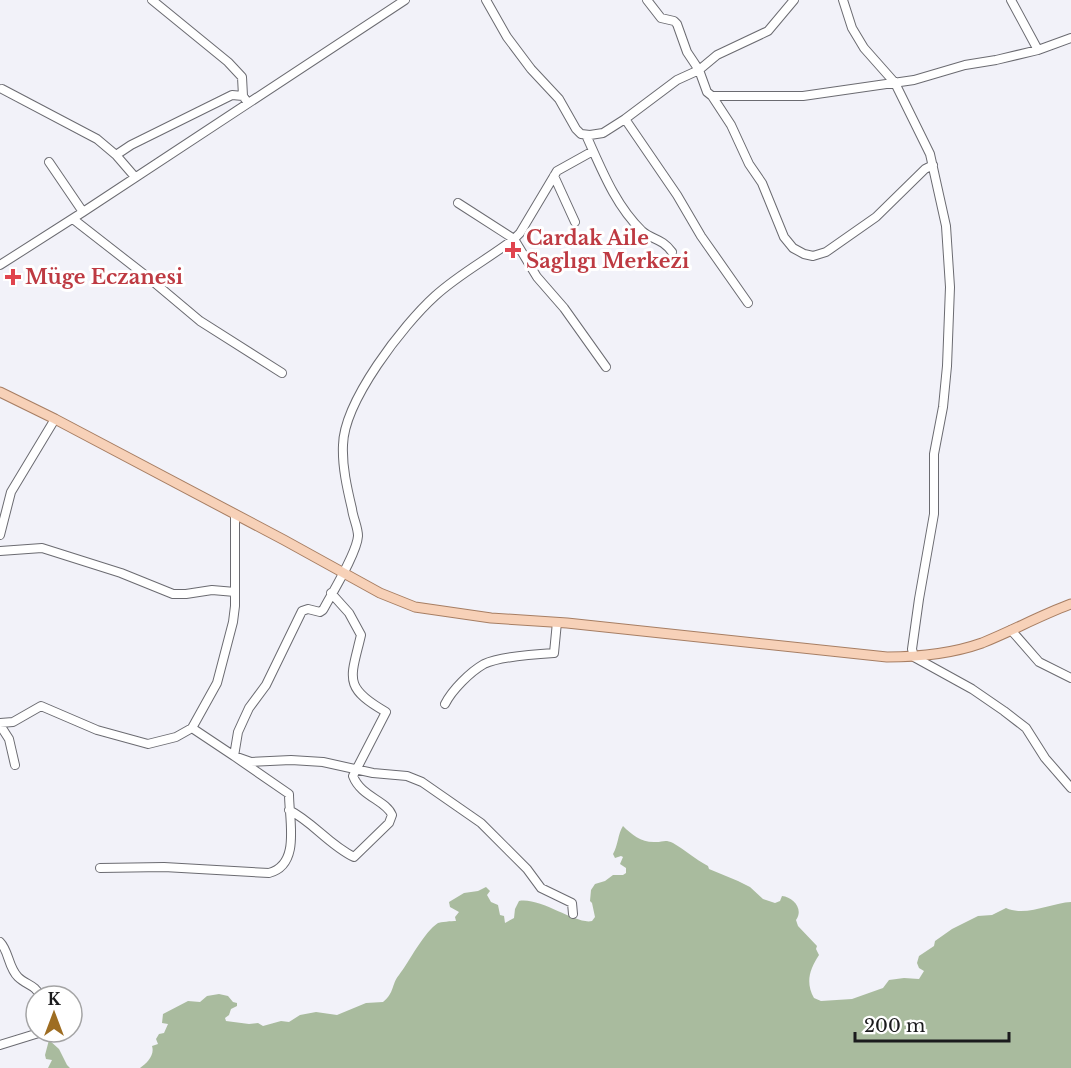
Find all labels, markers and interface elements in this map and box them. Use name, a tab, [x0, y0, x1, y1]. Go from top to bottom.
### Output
place label: Cardak Aile Saglıgı Merkezi	[526, 226, 689, 273]
marker: Cardak Aile Saglıgı Merkezi	[504, 241, 522, 259]
place label: Müge Eczanesi	[25, 265, 183, 289]
marker: Müge Eczanesi	[6, 270, 20, 284]
north arrow	[24, 984, 84, 1044]
text: K	[47, 989, 61, 1009]
scale bar	[855, 1005, 1010, 1043]
text: 200 m	[864, 1015, 925, 1037]

